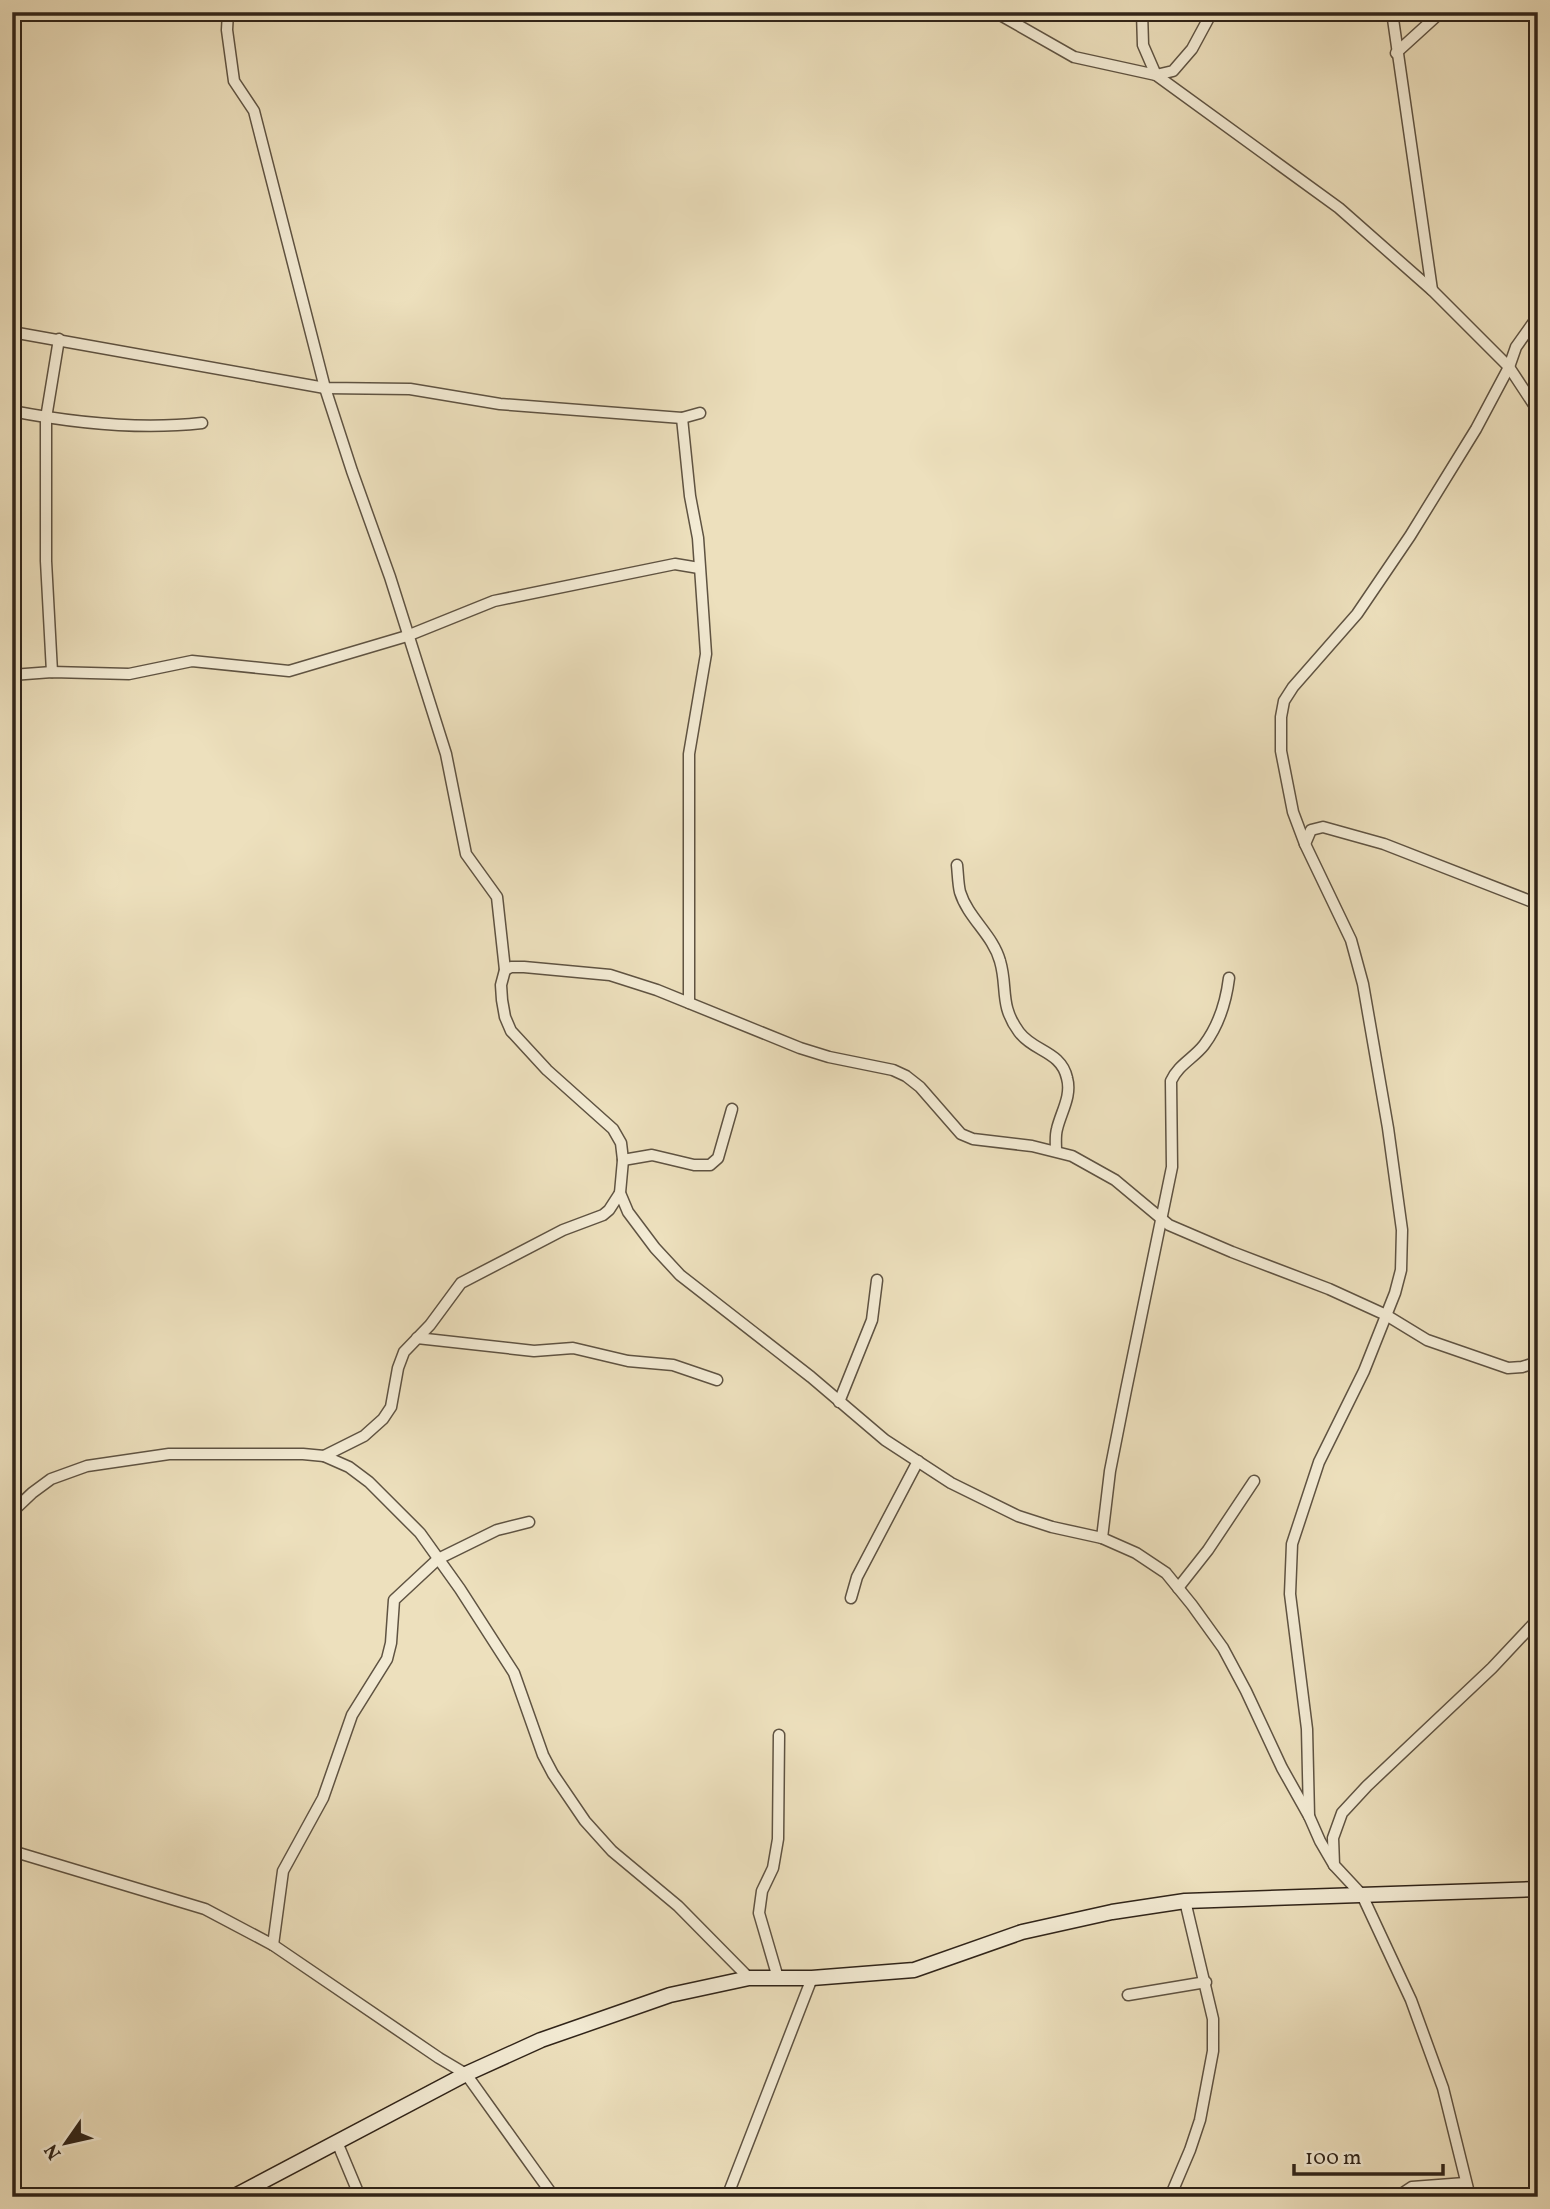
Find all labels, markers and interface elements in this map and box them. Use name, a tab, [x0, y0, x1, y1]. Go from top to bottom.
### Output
north arrow	[32, 2108, 102, 2178]
scale bar	[1294, 2132, 1443, 2176]
text: N	[39, 2138, 68, 2164]
text: 100 m	[1305, 2144, 1362, 2173]

